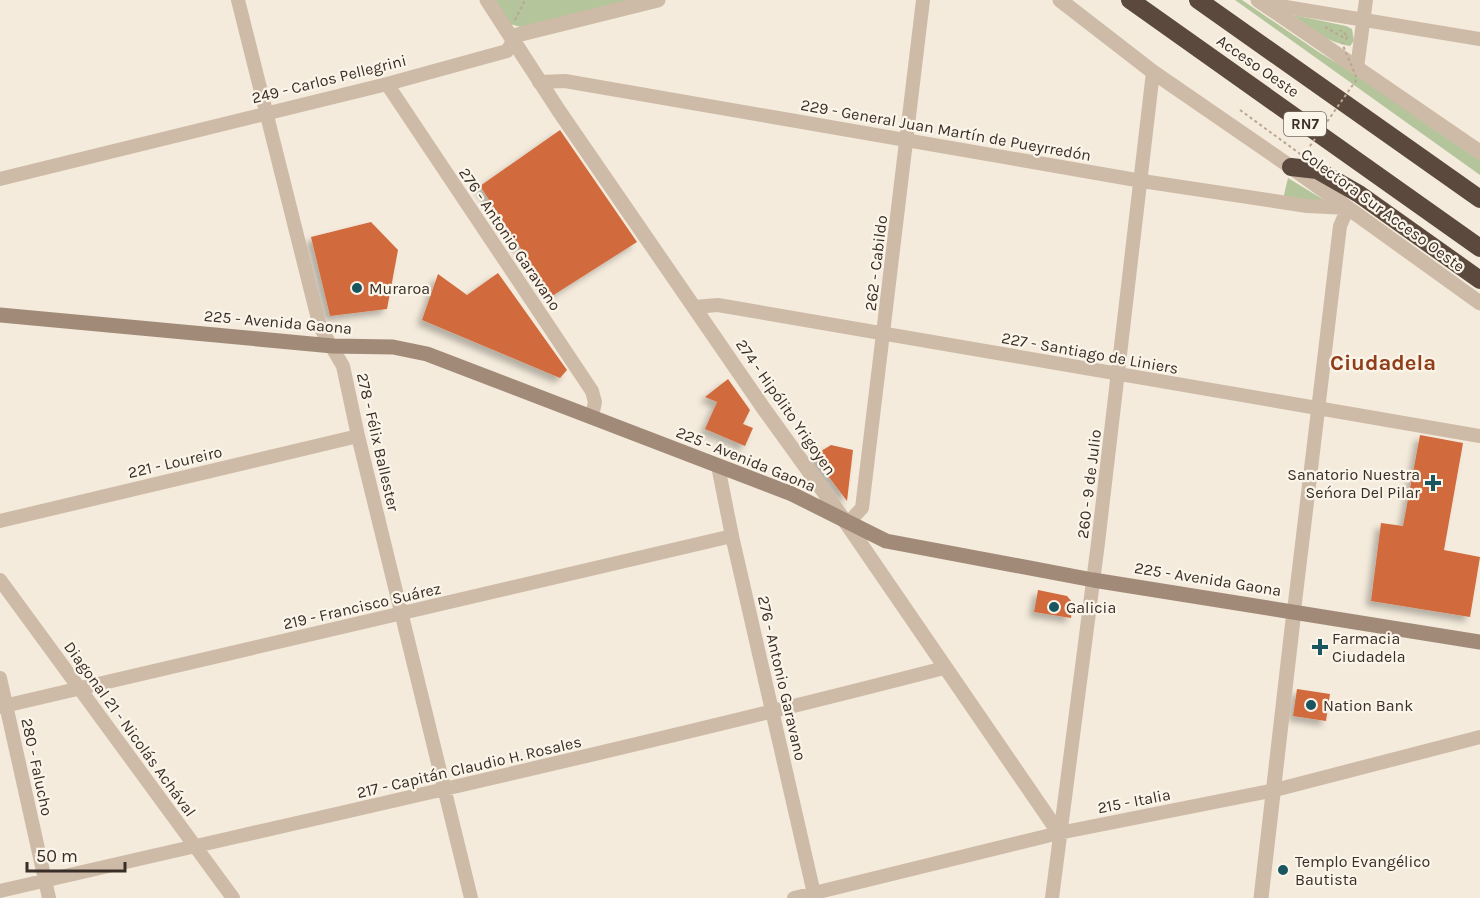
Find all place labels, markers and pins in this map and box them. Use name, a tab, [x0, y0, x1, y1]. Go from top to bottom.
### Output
place label: Muraroa	[369, 279, 430, 298]
marker: Muraroa	[350, 281, 364, 295]
place label: Sanatorio Nuestra Seńora Del Pilar	[1287, 465, 1420, 502]
marker: Sanatorio Nuestra Seńora Del Pilar	[1424, 474, 1442, 492]
place label: Galicia	[1066, 598, 1116, 617]
marker: Galicia	[1047, 600, 1061, 614]
place label: Farmacia Ciudadela	[1332, 629, 1406, 666]
marker: Farmacia Ciudadela	[1313, 640, 1327, 654]
place label: Nation Bank	[1323, 696, 1413, 715]
marker: Nation Bank	[1304, 698, 1318, 712]
place label: Templo Evangélico Bautista	[1295, 852, 1430, 889]
marker: Templo Evangélico Bautista	[1276, 863, 1290, 877]

